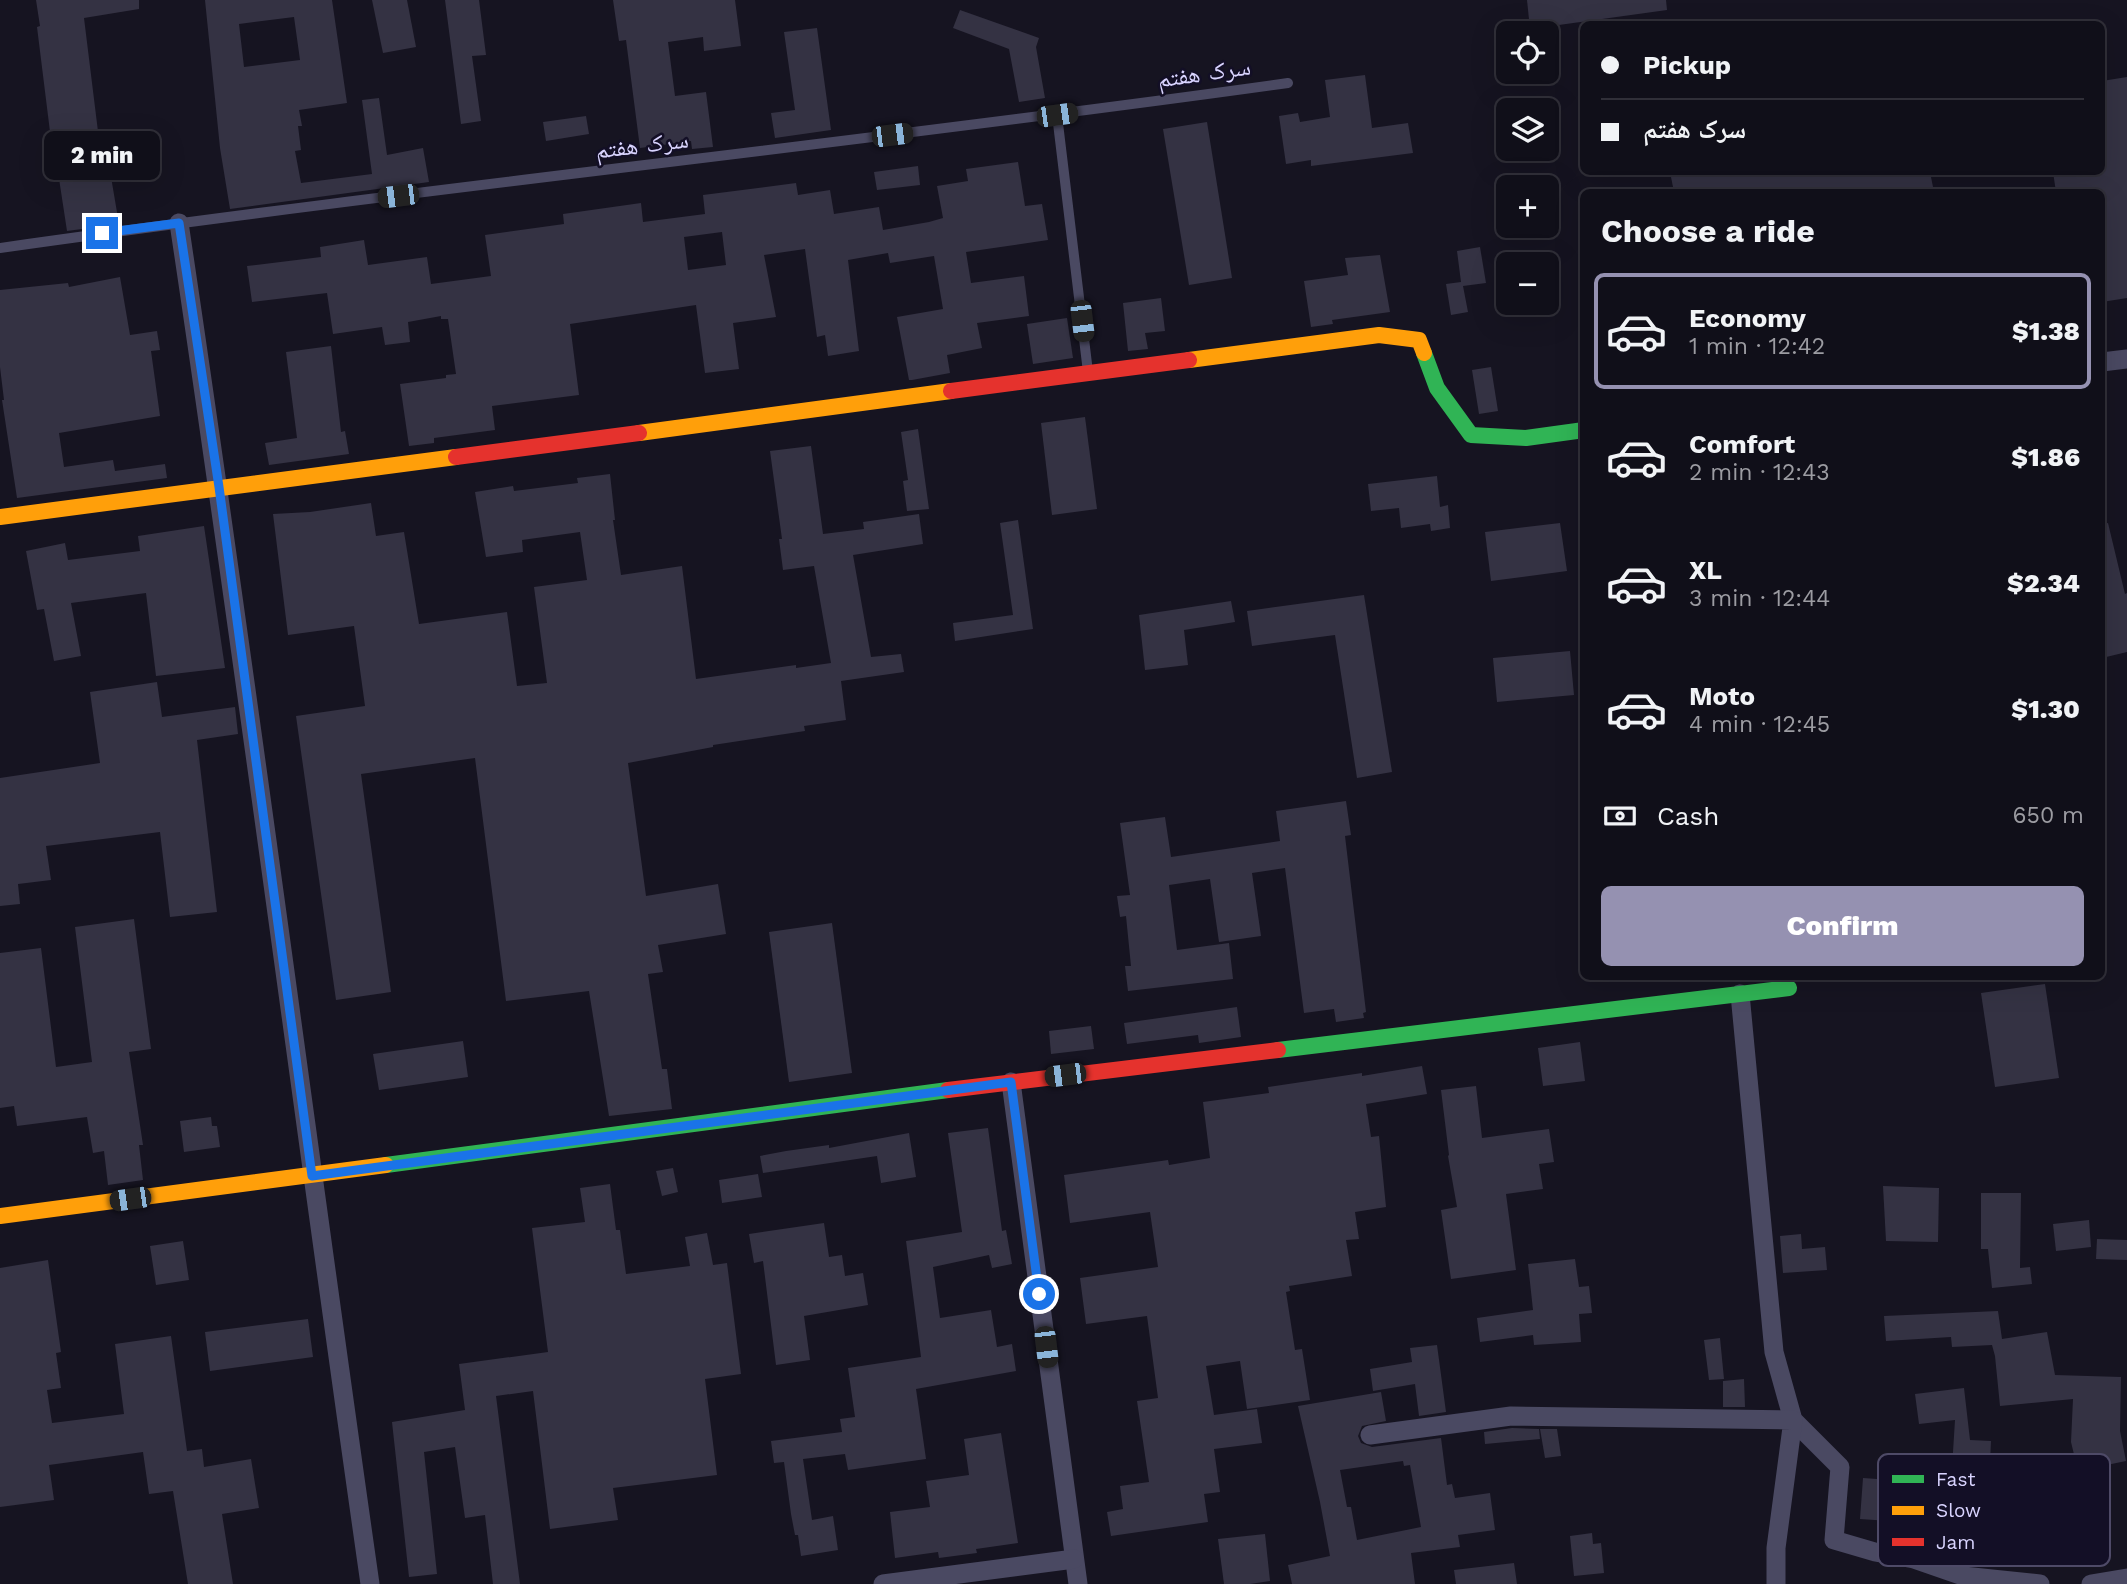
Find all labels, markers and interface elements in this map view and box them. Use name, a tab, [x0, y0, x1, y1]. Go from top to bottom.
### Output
map controls	[1496, 21, 1559, 315]
button: locate	[1496, 21, 1559, 84]
text: Pickup	[1643, 50, 1731, 80]
street label: سرک هفتم	[1156, 53, 1253, 95]
button: layers	[1496, 98, 1559, 161]
car	[1035, 102, 1080, 128]
text: سرک هفتم	[1643, 114, 1746, 144]
car	[870, 122, 915, 148]
street label: سرک هفتم	[594, 125, 690, 167]
callout: 2 min	[44, 132, 160, 180]
text: 2 min	[71, 142, 133, 169]
button: +	[1496, 175, 1559, 238]
car	[376, 183, 421, 209]
text: Choose a ride	[1601, 212, 1815, 250]
route end	[86, 217, 118, 249]
button: −	[1496, 252, 1559, 315]
car	[1070, 299, 1095, 343]
icon: car	[1605, 300, 1668, 363]
text: Economy	[1689, 303, 1806, 333]
text: $1.38	[2012, 316, 2080, 346]
text: 1 min · 12:42	[1689, 333, 1825, 360]
icon: car	[1605, 426, 1668, 489]
text: Comfort	[1689, 429, 1795, 459]
text: $1.86	[2011, 442, 2080, 472]
text: 2 min · 12:43	[1689, 459, 1830, 486]
icon: car	[1605, 552, 1668, 615]
text: XL	[1689, 555, 1722, 585]
text: $2.34	[2007, 568, 2080, 598]
text: 3 min · 12:44	[1689, 585, 1830, 612]
icon: car	[1605, 678, 1668, 741]
text: Moto	[1689, 681, 1755, 711]
text: $1.30	[2011, 694, 2080, 724]
text: 4 min · 12:45	[1689, 711, 1830, 738]
icon: cash	[1601, 797, 1639, 835]
text: Cash	[1657, 801, 1719, 831]
text: 650 m	[2013, 802, 2084, 829]
button: Confirm	[1601, 886, 2084, 966]
car	[1043, 1062, 1088, 1088]
car	[108, 1186, 153, 1212]
route start	[1023, 1278, 1055, 1310]
car	[1034, 1325, 1059, 1369]
legend	[1878, 1454, 2110, 1566]
text: Fast	[1936, 1468, 1975, 1491]
text: Slow	[1936, 1499, 1981, 1522]
text: Jam	[1936, 1531, 1975, 1554]

